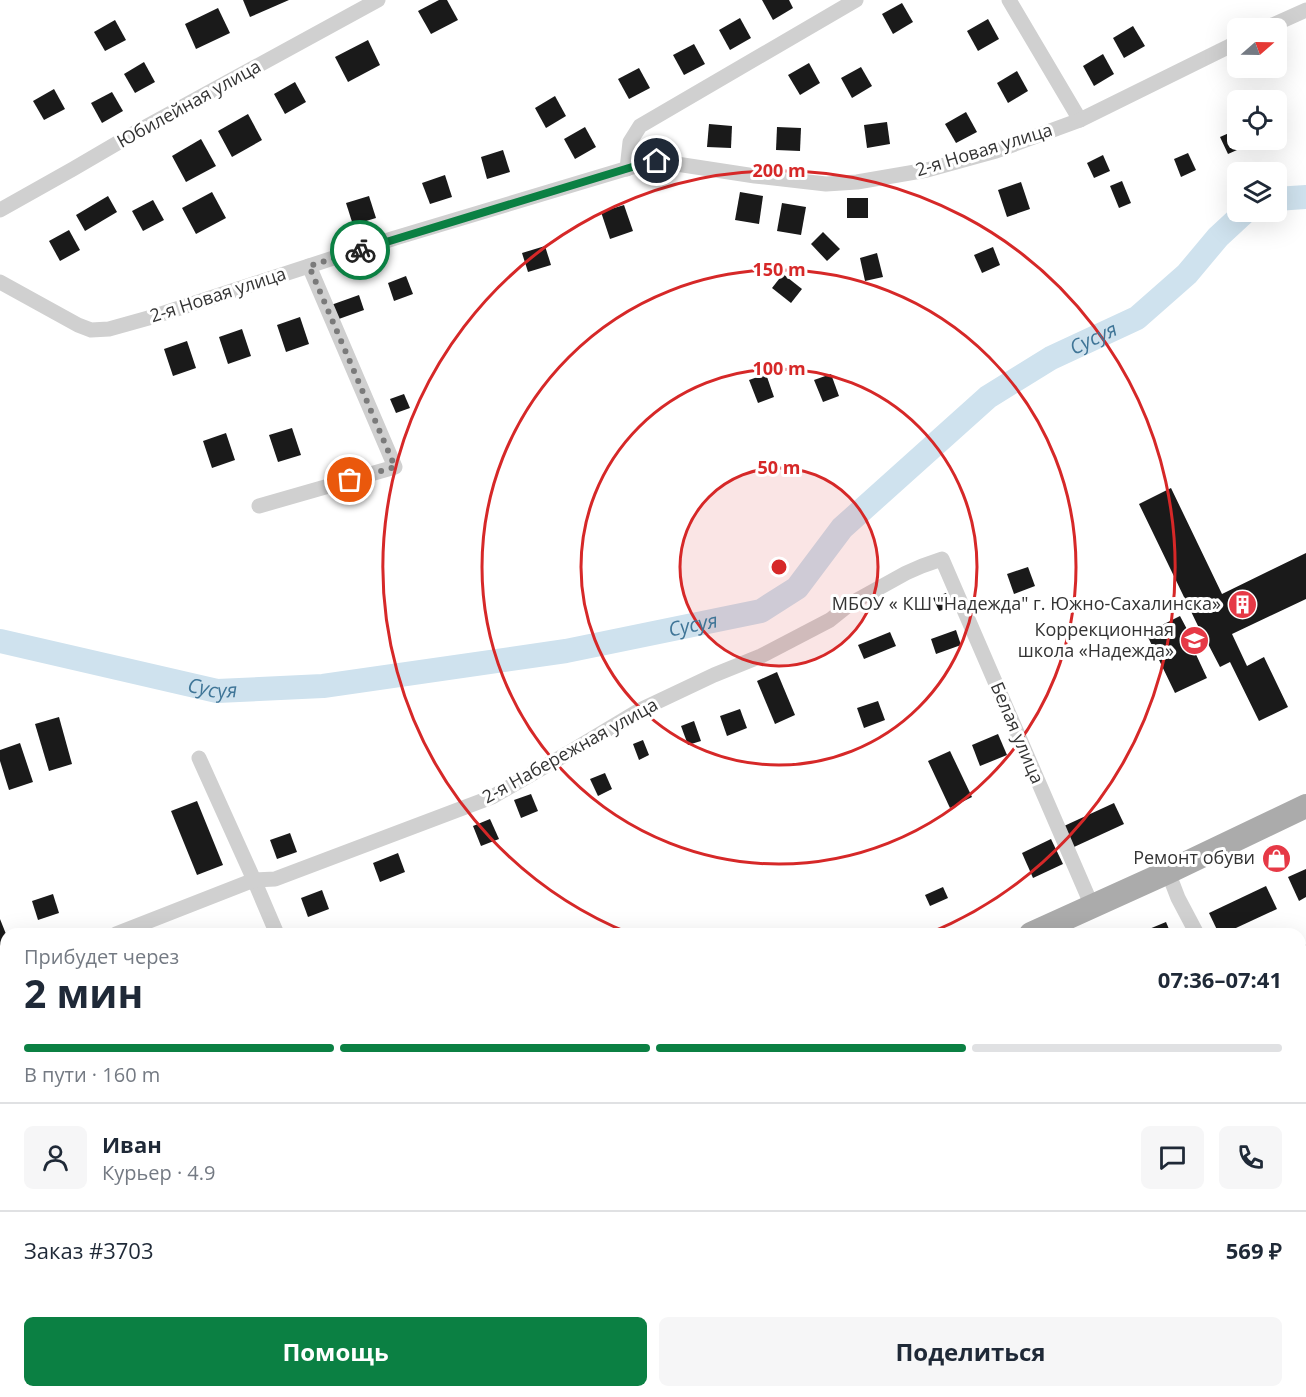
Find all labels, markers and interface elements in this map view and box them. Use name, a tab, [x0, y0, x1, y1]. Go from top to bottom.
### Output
north arrow	[1227, 18, 1287, 78]
map controls	[1227, 18, 1287, 222]
street label: Юбилейная улица	[112, 54, 265, 153]
button: locate	[1227, 90, 1287, 150]
street label: 2-я Новая улица	[912, 117, 1055, 181]
pin	[631, 135, 682, 186]
icon: home	[640, 144, 673, 177]
text: 200 m	[752, 158, 806, 182]
button: layers	[1227, 162, 1287, 222]
courier	[330, 220, 390, 280]
icon: bike	[344, 234, 377, 267]
text: 150 m	[752, 257, 806, 281]
street label: 2-я Новая улица	[147, 261, 289, 327]
water label: Сусуя	[1065, 315, 1121, 361]
text: 100 m	[752, 356, 806, 380]
pin	[324, 454, 375, 505]
text: 50 m	[758, 455, 800, 479]
icon: bag	[333, 463, 366, 496]
centre of rings	[769, 557, 789, 577]
building icon: МБОУ « КШ "Надежда" г. Южно-Сахалинска»	[1226, 588, 1258, 620]
place label: МБОУ « КШ "Надежда" г. Южно-Сахалинска»	[832, 591, 1221, 615]
water label: Сусуя	[666, 606, 720, 643]
place label: Коррекционная школа «Надежда»	[1018, 617, 1174, 662]
school or university icon: Коррекционная школа «Надежда»	[1179, 624, 1211, 656]
water label: Сусуя	[185, 671, 238, 704]
street label: Белая улица	[986, 678, 1050, 787]
street label: 2-я Набережная улица	[477, 692, 662, 808]
shop icon: Ремонт обуви	[1260, 842, 1292, 874]
place label: Ремонт обуви	[1133, 845, 1255, 869]
text: Прибудет через	[24, 943, 179, 970]
text: 07:36–07:41	[1158, 964, 1282, 994]
text: 2 мин	[24, 966, 143, 1019]
text: В пути · 160 m	[24, 1061, 160, 1088]
button: person	[24, 1126, 87, 1189]
button: chat	[1141, 1126, 1204, 1189]
button: phone	[1219, 1126, 1282, 1189]
text: Иван	[102, 1129, 162, 1159]
text: Курьер · 4.9	[102, 1159, 216, 1186]
text: Заказ #3703	[24, 1235, 154, 1265]
text: 569 ₽	[1226, 1235, 1282, 1265]
button: Помощь	[24, 1317, 647, 1386]
button: Поделиться	[659, 1317, 1282, 1386]

